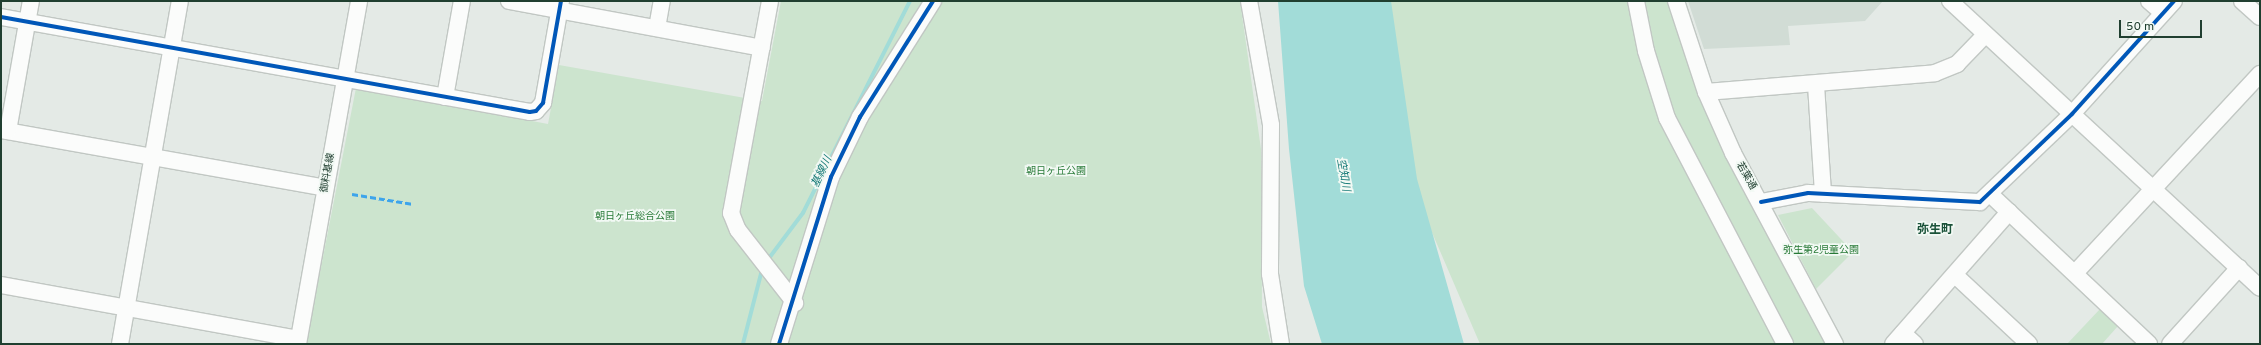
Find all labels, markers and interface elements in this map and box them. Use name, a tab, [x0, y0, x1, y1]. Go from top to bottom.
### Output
scale bar	[2121, 12, 2204, 38]
text: 50 m	[2126, 19, 2154, 35]
street label: 御料基線	[319, 152, 337, 194]
water label: 基線川	[809, 154, 835, 190]
water label: 空知川	[1334, 158, 1352, 192]
street label: 若葉通	[1733, 160, 1759, 192]
park label: 朝日ヶ丘公園	[1026, 166, 1086, 178]
park label: 朝日ヶ丘総合公園	[595, 211, 675, 223]
district label: 弥生町	[1917, 224, 1953, 238]
park label: 弥生第2児童公園	[1783, 245, 1859, 257]

